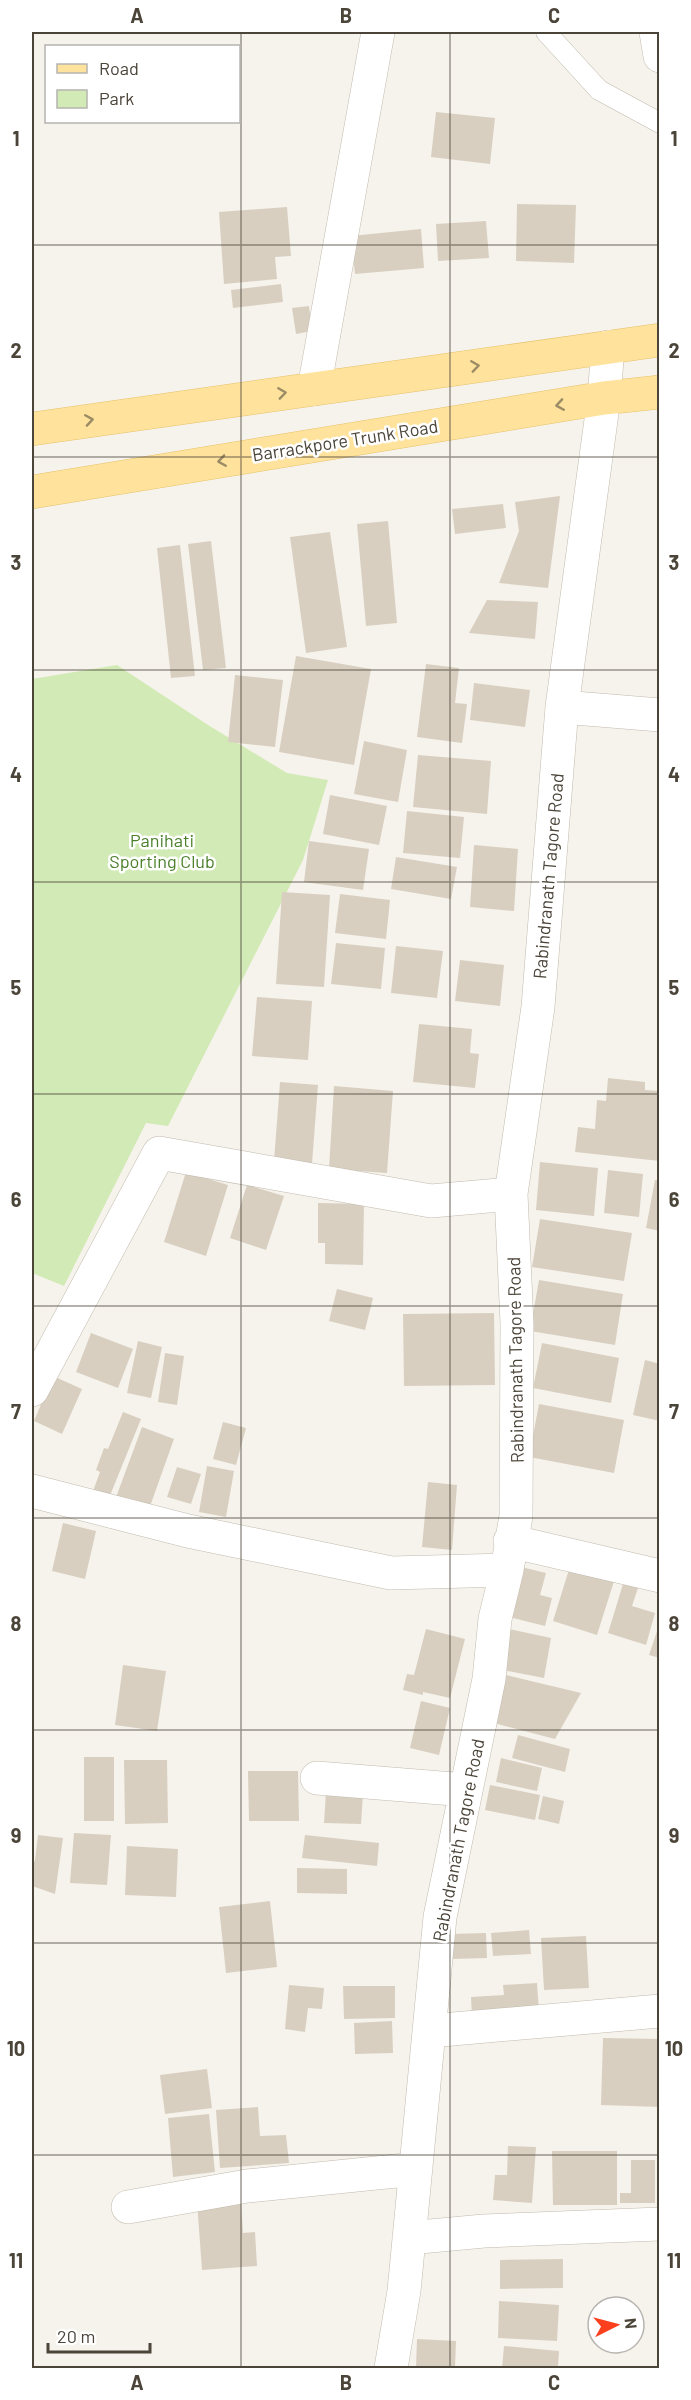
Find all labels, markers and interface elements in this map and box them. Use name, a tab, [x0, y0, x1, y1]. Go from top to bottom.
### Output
text: A	[130, 3, 144, 27]
text: B	[340, 3, 352, 27]
text: C	[548, 3, 560, 27]
legend	[45, 45, 240, 123]
text: Road	[99, 57, 139, 79]
text: Park	[99, 87, 134, 109]
text: 1	[12, 126, 20, 150]
text: 1	[670, 126, 678, 150]
text: 2	[10, 338, 22, 362]
text: 2	[668, 338, 680, 362]
one-way arrow	[471, 360, 480, 372]
one-way arrow	[278, 388, 287, 400]
one-way arrow	[555, 399, 565, 411]
one-way arrow	[85, 414, 94, 426]
street label: Barrackpore Trunk Road	[250, 414, 440, 466]
one-way arrow	[218, 454, 227, 466]
text: 3	[11, 550, 21, 574]
text: 3	[669, 550, 679, 574]
text: 4	[10, 762, 22, 786]
text: 4	[668, 762, 680, 786]
street label: Rabindranath Tagore Road	[528, 772, 568, 980]
park label: Panihati Sporting Club	[109, 829, 215, 872]
text: 5	[11, 975, 22, 999]
text: 5	[669, 975, 680, 999]
text: 6	[11, 1187, 22, 1211]
text: 6	[669, 1187, 680, 1211]
street label: Rabindranath Tagore Road	[502, 1257, 528, 1463]
text: 7	[11, 1399, 21, 1423]
text: 7	[669, 1399, 679, 1423]
text: 8	[11, 1611, 22, 1635]
text: 8	[669, 1611, 680, 1635]
street label: Rabindranath Tagore Road	[428, 1737, 488, 1943]
text: 9	[11, 1823, 21, 1847]
text: 9	[669, 1823, 679, 1847]
text: 10	[7, 2036, 25, 2060]
text: 10	[665, 2036, 683, 2060]
text: 11	[9, 2248, 23, 2272]
text: 11	[667, 2248, 681, 2272]
north arrow	[586, 2295, 646, 2355]
scale bar	[48, 2316, 150, 2354]
text: N	[621, 2317, 641, 2330]
text: 20 m	[57, 2325, 95, 2347]
text: A	[130, 2370, 144, 2394]
text: B	[340, 2370, 352, 2394]
text: C	[548, 2370, 560, 2394]

